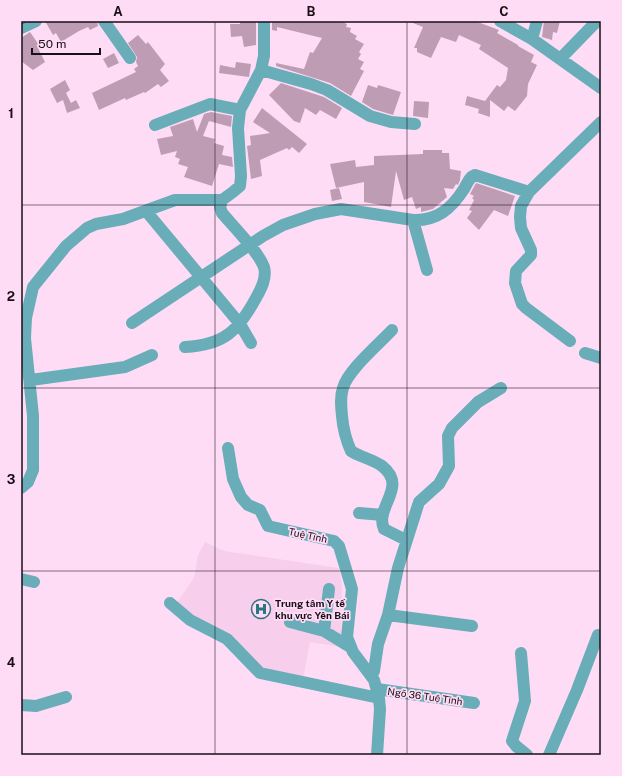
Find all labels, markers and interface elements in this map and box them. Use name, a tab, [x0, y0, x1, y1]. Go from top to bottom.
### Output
text: A	[113, 4, 123, 19]
text: B	[307, 4, 316, 19]
text: C	[499, 4, 509, 19]
scale bar	[32, 30, 100, 56]
text: 50 m	[38, 37, 66, 51]
text: 1	[8, 106, 14, 121]
text: 2	[7, 289, 15, 304]
text: 3	[7, 472, 16, 487]
street label: Tuệ Tĩnh	[288, 525, 329, 545]
place label: Trung tâm Y tế khu vực Yên Bái	[275, 597, 350, 622]
hospital icon: Trung tâm Y tế khu vực Yên Bái	[250, 598, 272, 620]
text: 4	[7, 655, 16, 670]
street label: Ngõ 36 Tuệ Tĩnh	[387, 685, 464, 707]

